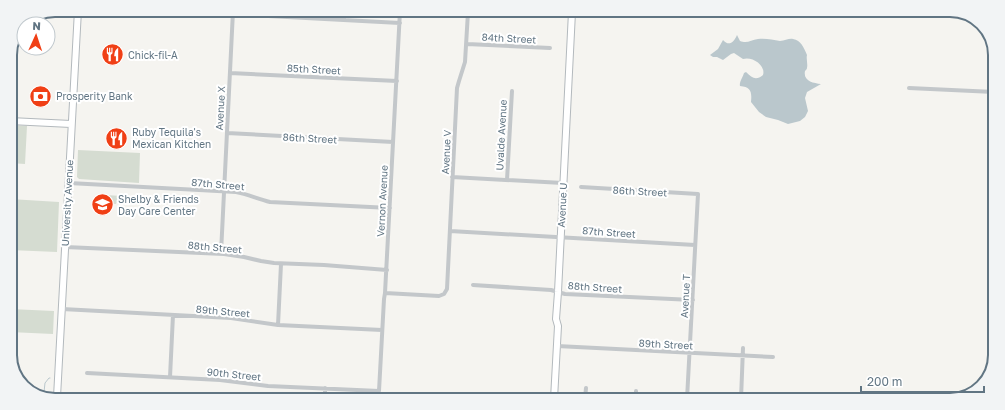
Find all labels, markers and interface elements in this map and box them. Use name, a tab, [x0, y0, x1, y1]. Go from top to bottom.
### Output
north arrow	[16, 16, 56, 56]
text: N	[32, 19, 41, 32]
street label: 84th Street	[481, 31, 537, 45]
restaurant icon: Chick-fil-A	[99, 42, 125, 68]
place label: Chick-fil-A	[128, 49, 178, 61]
street label: 85th Street	[287, 62, 341, 76]
bank icon: Prosperity Bank	[27, 83, 53, 109]
street label: Avenue X	[213, 85, 227, 130]
place label: Prosperity Bank	[56, 90, 133, 102]
street label: Uvalde Avenue	[493, 99, 509, 171]
restaurant icon: Ruby Tequila's Mexican Kitchen	[103, 125, 129, 151]
place label: Ruby Tequila's Mexican Kitchen	[132, 126, 211, 150]
street label: Avenue V	[439, 129, 453, 175]
street label: 86th Street	[283, 131, 337, 145]
street label: University Avenue	[59, 159, 75, 247]
street label: Vernon Avenue	[374, 165, 390, 237]
street label: 87th Street	[191, 176, 245, 192]
street label: Avenue U	[555, 182, 569, 228]
street label: 86th Street	[613, 184, 667, 198]
school or university icon: Shelby & Friends Day Care Center	[90, 192, 116, 218]
place label: Shelby & Friends Day Care Center	[118, 193, 199, 217]
street label: 87th Street	[582, 224, 636, 240]
street label: 88th Street	[187, 239, 243, 255]
street label: Avenue T	[678, 274, 692, 318]
street label: 88th Street	[567, 279, 623, 295]
street label: 89th Street	[195, 303, 251, 319]
street label: 89th Street	[639, 337, 693, 351]
street label: 90th Street	[206, 365, 262, 383]
scale bar	[861, 368, 984, 394]
text: 200 m	[867, 374, 902, 389]

